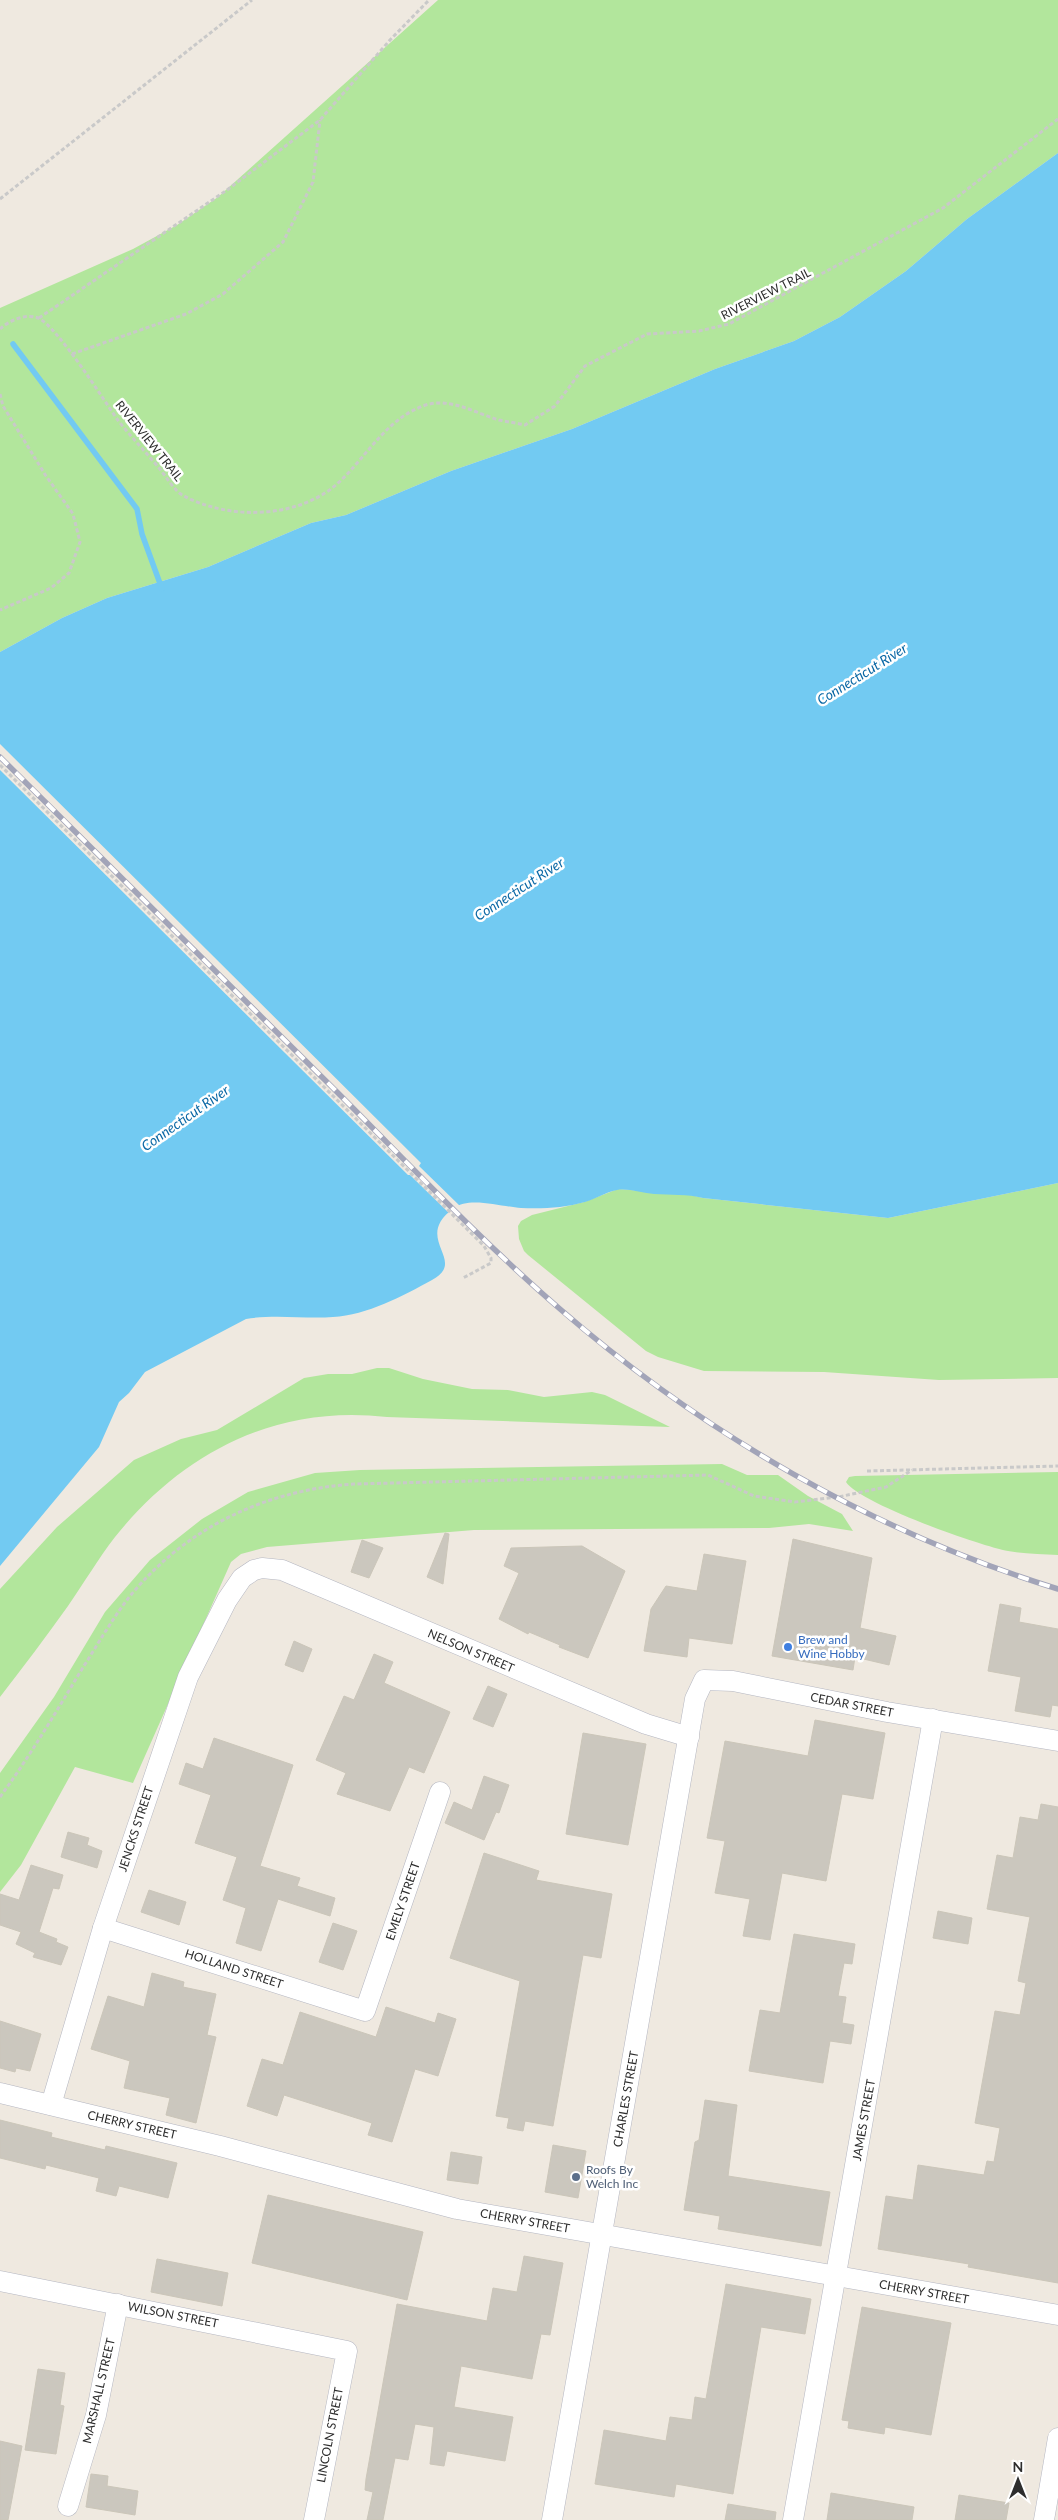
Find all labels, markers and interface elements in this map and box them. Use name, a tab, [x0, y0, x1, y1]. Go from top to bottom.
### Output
street label: RIVERVIEW TRAIL	[718, 264, 813, 323]
street label: RIVERVIEW TRAIL	[112, 398, 186, 484]
water label: Connecticut River	[814, 639, 910, 708]
water label: Connecticut River	[471, 853, 567, 924]
water label: Connecticut River	[138, 1081, 232, 1154]
street label: NELSON STREET	[426, 1626, 517, 1676]
place label: Brew and Wine Hobby	[798, 1632, 865, 1661]
marker: Brew and Wine Hobby	[782, 1641, 794, 1653]
street label: CEDAR STREET	[809, 1689, 895, 1720]
street label: JENCKS STREET	[115, 1784, 156, 1873]
street label: EMELY STREET	[382, 1860, 423, 1942]
street label: HOLLAND STREET	[183, 1946, 285, 1992]
street label: CHARLES STREET	[610, 2050, 641, 2148]
street label: JAMES STREET	[849, 2078, 878, 2162]
street label: CHERRY STREET	[86, 2107, 178, 2142]
place label: Roofs By Welch Inc	[586, 2162, 638, 2191]
marker: Roofs By Welch Inc	[570, 2171, 582, 2183]
street label: CHERRY STREET	[479, 2205, 571, 2236]
street label: CHERRY STREET	[878, 2276, 970, 2307]
street label: WILSON STREET	[126, 2298, 220, 2331]
street label: MARSHALL STREET	[79, 2337, 118, 2445]
street label: LINCOLN STREET	[313, 2386, 346, 2484]
north arrow	[993, 2455, 1043, 2505]
text: N	[1013, 2458, 1023, 2475]

